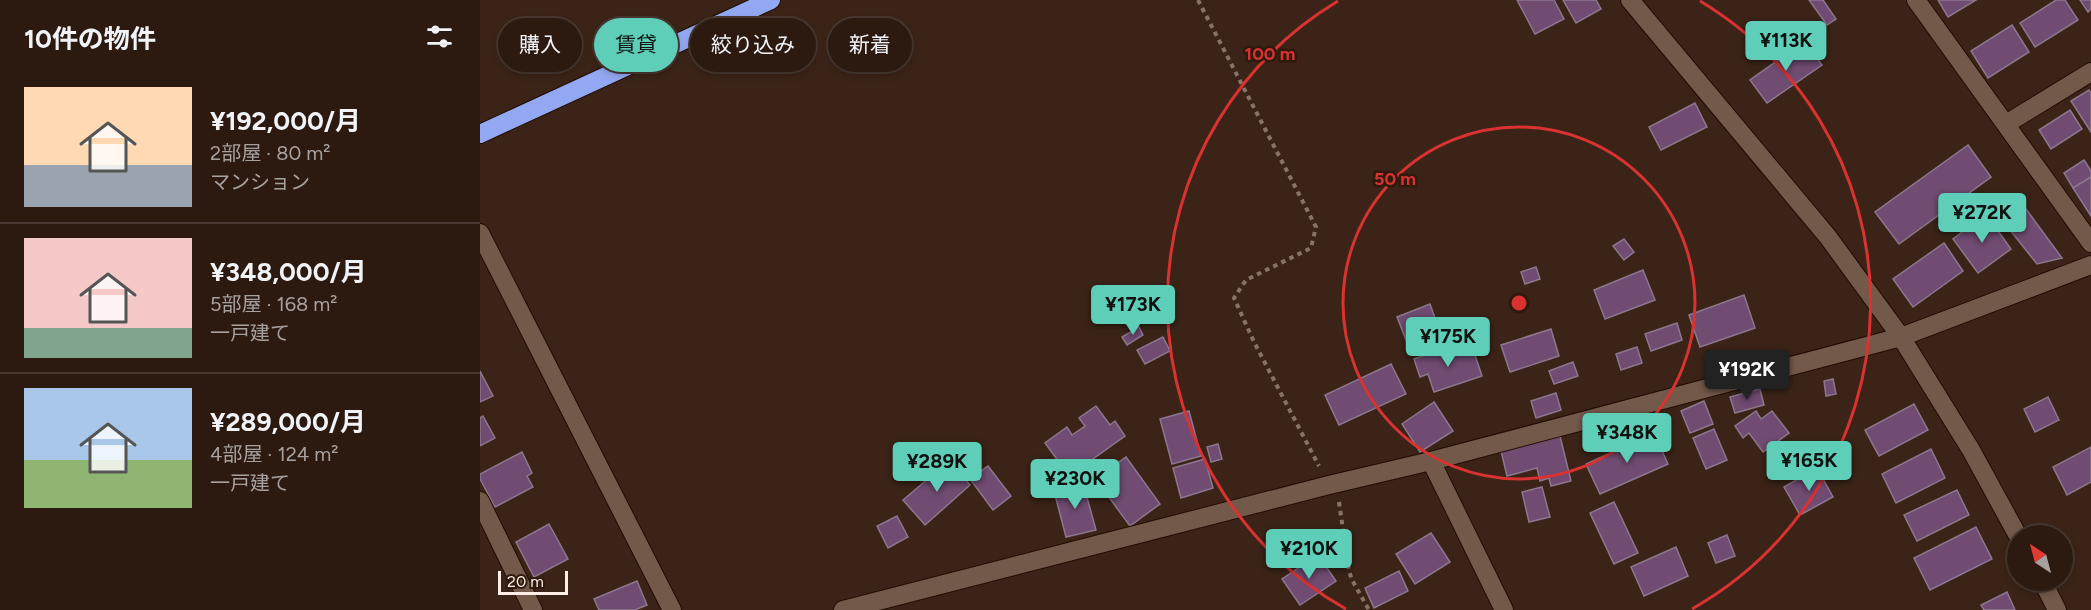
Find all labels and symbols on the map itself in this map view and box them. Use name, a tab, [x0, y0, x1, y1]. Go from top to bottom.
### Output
pin: ¥113K	[1744, 21, 1828, 72]
text: 100 m	[1245, 43, 1295, 65]
text: 50 m	[1374, 168, 1416, 190]
pin: ¥272K	[1940, 193, 2024, 244]
pin: ¥173K	[1091, 285, 1175, 336]
centre of rings	[1509, 293, 1529, 313]
pin: ¥175K	[1406, 317, 1490, 368]
pin: ¥192K	[1705, 350, 1789, 401]
pin: ¥348K	[1585, 413, 1669, 464]
pin: ¥165K	[1767, 441, 1851, 492]
pin: ¥289K	[895, 442, 979, 493]
pin: ¥230K	[1033, 459, 1117, 510]
north arrow	[2007, 525, 2073, 591]
pin: ¥210K	[1267, 529, 1351, 580]
scale bar	[498, 568, 568, 596]

